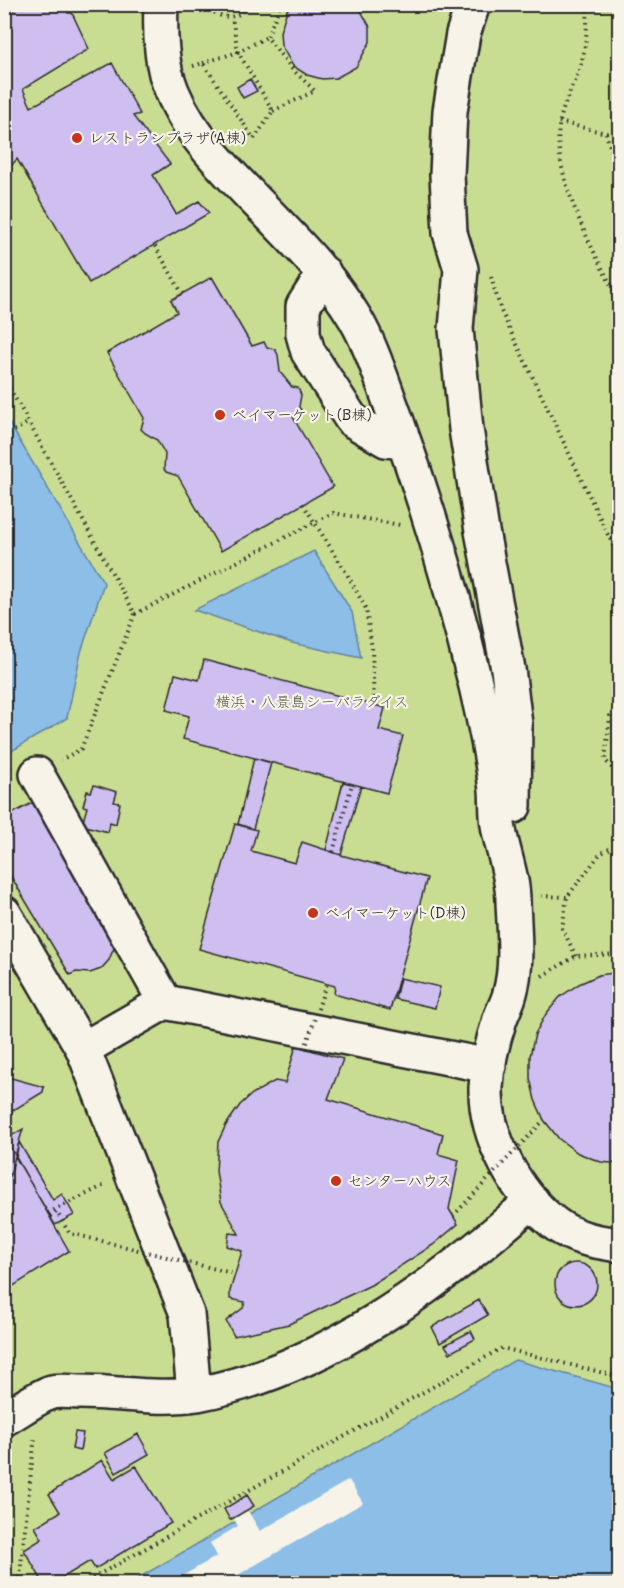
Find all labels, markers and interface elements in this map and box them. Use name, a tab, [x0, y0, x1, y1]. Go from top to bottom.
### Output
place label: レストランプラザ(A棟)	[89, 127, 246, 147]
marker: レストランプラザ(A棟)	[70, 131, 84, 145]
place label: ベイマーケット(B棟)	[232, 404, 372, 424]
marker: ベイマーケット(B棟)	[213, 408, 227, 422]
park label: 横浜・八景島シーパラダイス	[216, 691, 408, 711]
place label: ベイマーケット(D棟)	[325, 902, 466, 922]
marker: ベイマーケット(D棟)	[306, 906, 320, 920]
place label: センターハウス	[348, 1170, 452, 1190]
marker: センターハウス	[329, 1174, 343, 1188]

